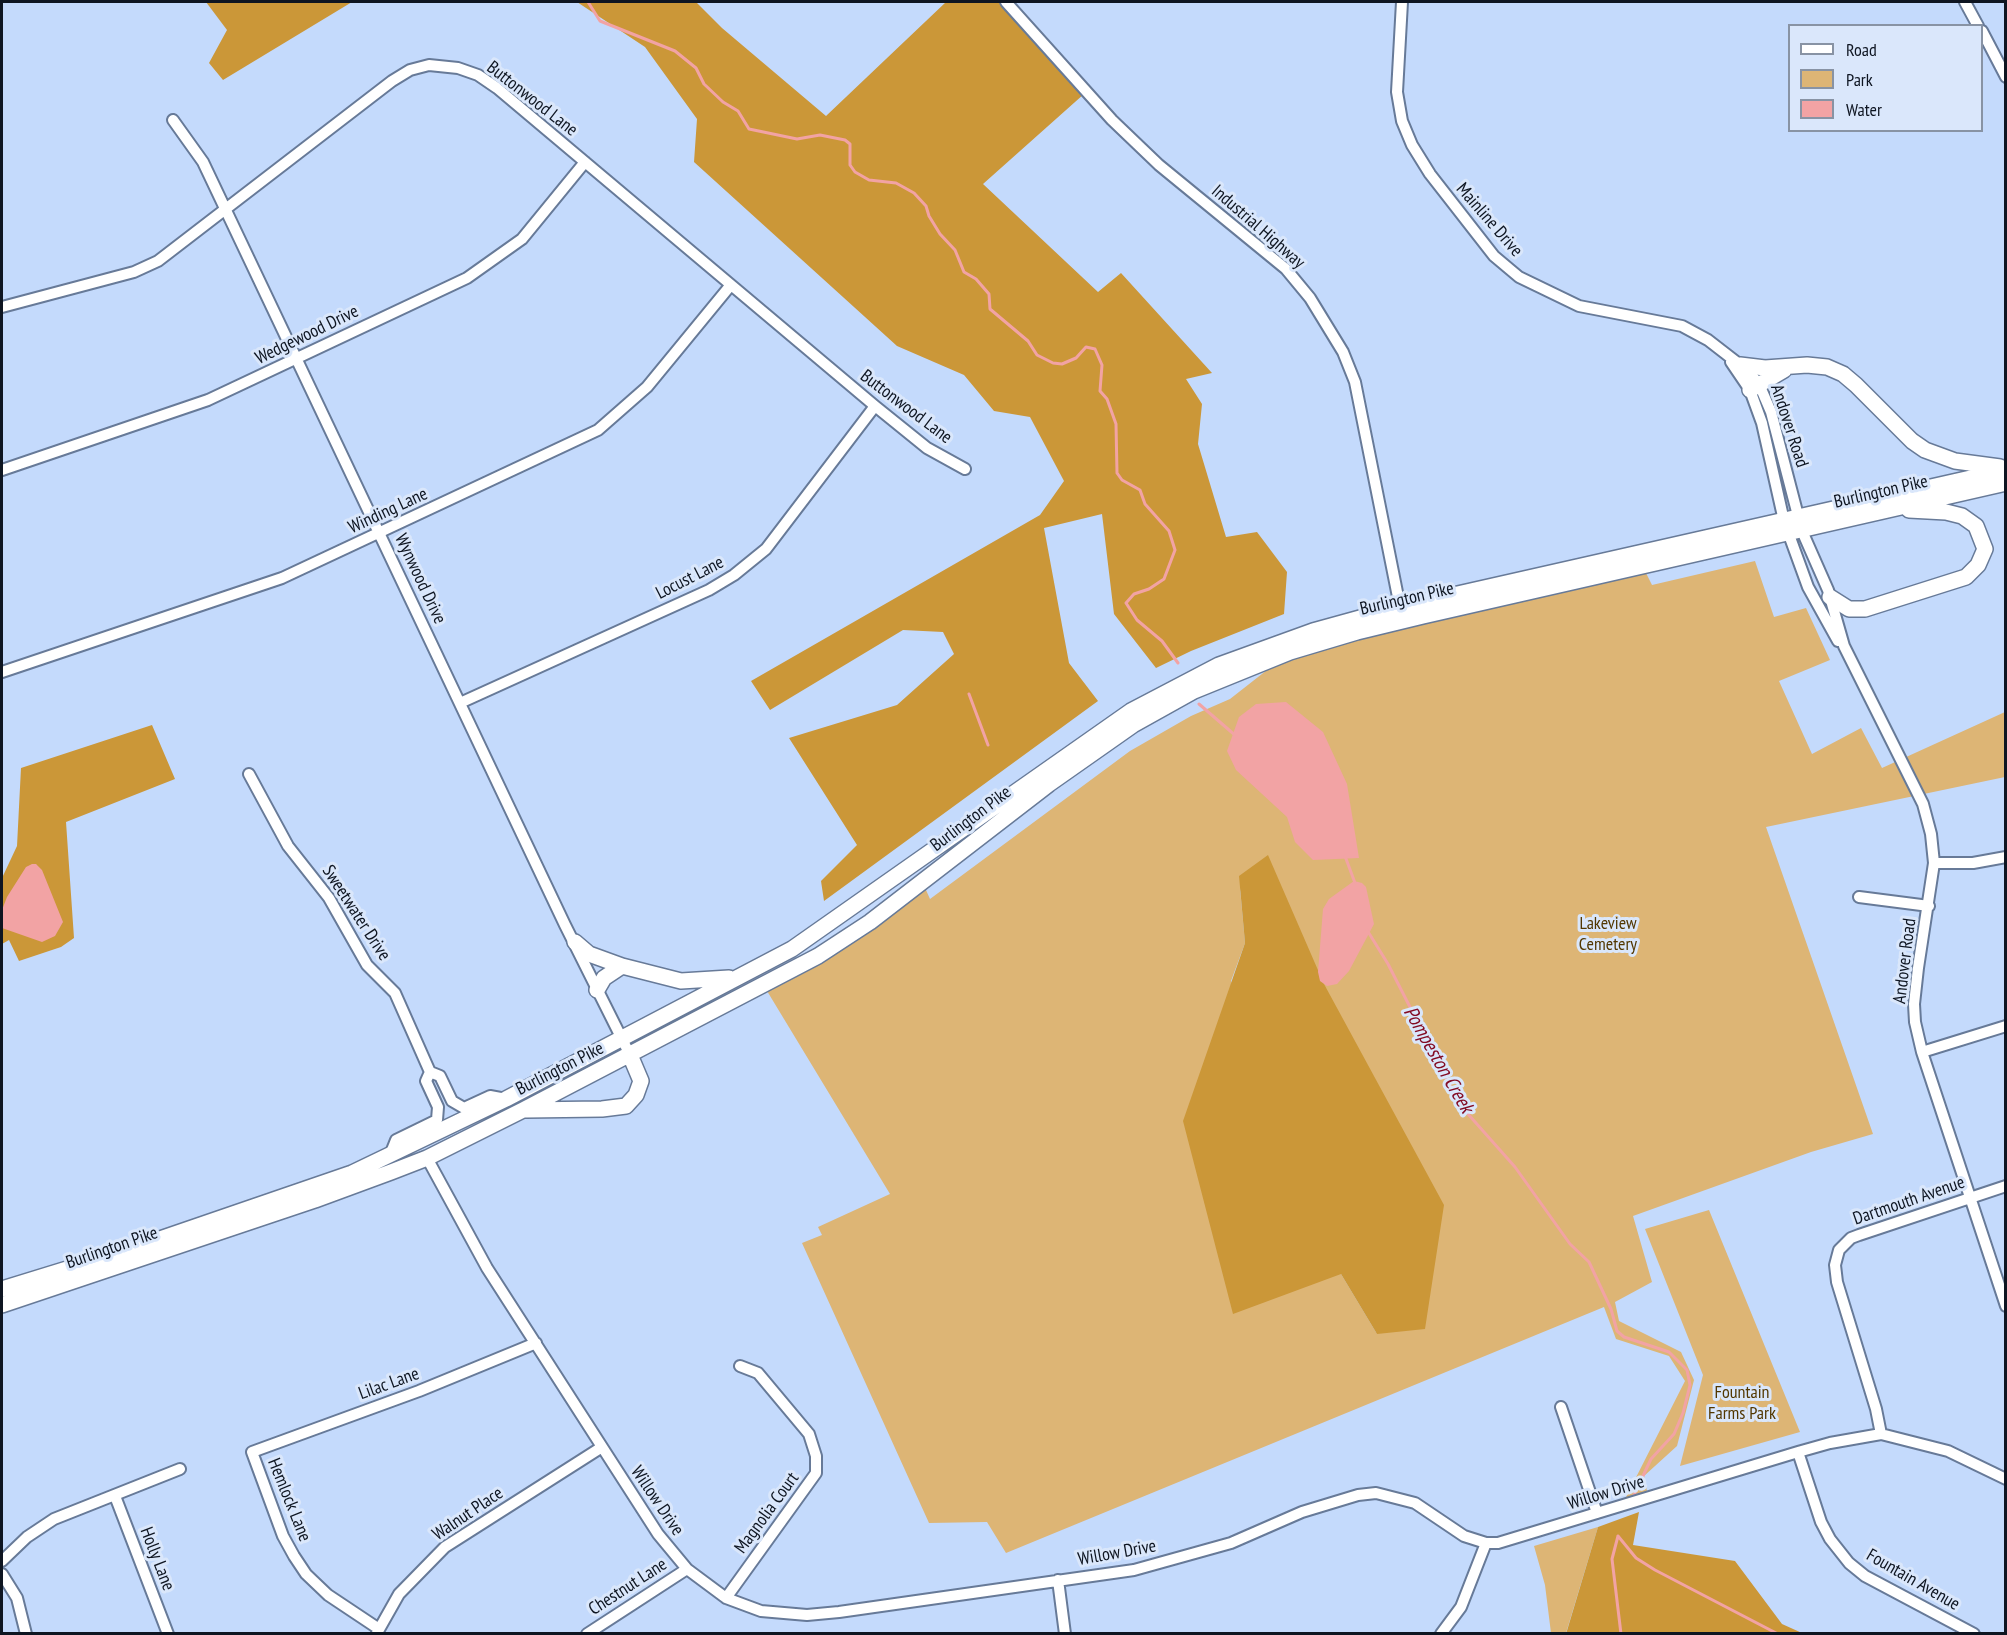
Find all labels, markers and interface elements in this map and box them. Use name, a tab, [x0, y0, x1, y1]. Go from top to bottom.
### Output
legend	[1788, 24, 1983, 132]
text: Road	[1846, 38, 1877, 61]
street label: Buttonwood Lane	[482, 57, 582, 141]
text: Park	[1846, 68, 1873, 91]
text: Water	[1846, 98, 1882, 121]
street label: Mainline Drive	[1451, 179, 1527, 261]
street label: Industrial Highway	[1207, 181, 1309, 273]
street label: Wedgewood Drive	[252, 301, 362, 369]
street label: Buttonwood Lane	[856, 366, 956, 448]
street label: Andover Road	[1765, 382, 1813, 470]
street label: Burlington Pike	[1832, 471, 1930, 513]
street label: Winding Lane	[345, 483, 431, 539]
street label: Wynwood Drive	[390, 531, 450, 627]
street label: Locust Lane	[652, 552, 728, 604]
street label: Burlington Pike	[1358, 578, 1456, 620]
street label: Burlington Pike	[926, 782, 1016, 856]
street label: Sweetwater Drive	[317, 861, 395, 965]
park label: Lakeview Cemetery	[1579, 913, 1637, 956]
street label: Andover Road	[1889, 917, 1921, 1005]
water label: Pompeston Creek	[1398, 1002, 1478, 1118]
street label: Burlington Pike	[513, 1038, 607, 1100]
street label: Dartmouth Avenue	[1850, 1172, 1968, 1230]
street label: Burlington Pike	[63, 1222, 161, 1274]
street label: Lilac Lane	[356, 1363, 422, 1405]
park label: Fountain Farms Park	[1708, 1382, 1776, 1424]
street label: Hemlock Lane	[263, 1455, 315, 1545]
street label: Willow Drive	[626, 1462, 688, 1540]
street label: Magnolia Court	[730, 1468, 804, 1558]
street label: Willow Drive	[1565, 1471, 1647, 1515]
street label: Walnut Place	[429, 1483, 507, 1545]
street label: Holly Lane	[135, 1524, 179, 1594]
street label: Willow Drive	[1076, 1535, 1158, 1571]
street label: Fountain Avenue	[1862, 1545, 1964, 1615]
street label: Chestnut Lane	[585, 1554, 671, 1620]

